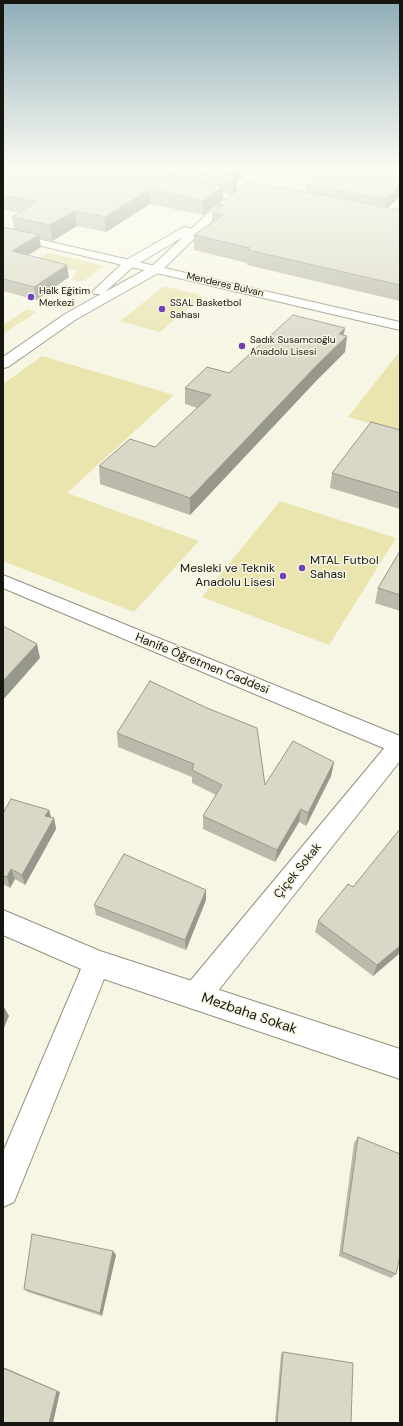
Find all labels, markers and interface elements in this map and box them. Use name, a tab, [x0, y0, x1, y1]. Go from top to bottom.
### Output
street label: Menderes Bulvarı	[185, 270, 265, 300]
place label: Halk Eğitim Merkezi	[39, 285, 90, 308]
marker: Halk Eğitim Merkezi	[26, 292, 36, 302]
place label: SSAL Basketbol Sahası	[170, 297, 241, 320]
marker: SSAL Basketbol Sahası	[157, 304, 167, 314]
place label: Sadık Susamcıoğlu Anadolu Lisesi	[250, 334, 336, 358]
marker: Sadık Susamcıoğlu Anadolu Lisesi	[237, 341, 247, 351]
place label: MTAL Futbol Sahası	[310, 554, 379, 582]
place label: Mesleki ve Teknik Anadolu Lisesi	[180, 562, 275, 590]
marker: MTAL Futbol Sahası	[297, 563, 307, 573]
marker: Mesleki ve Teknik Anadolu Lisesi	[278, 571, 288, 581]
street label: Hanife Öğretmen Caddesi	[133, 630, 271, 698]
street label: Çiçek Sokak	[271, 840, 325, 902]
street label: Mezbaha Sokak	[199, 990, 299, 1038]

